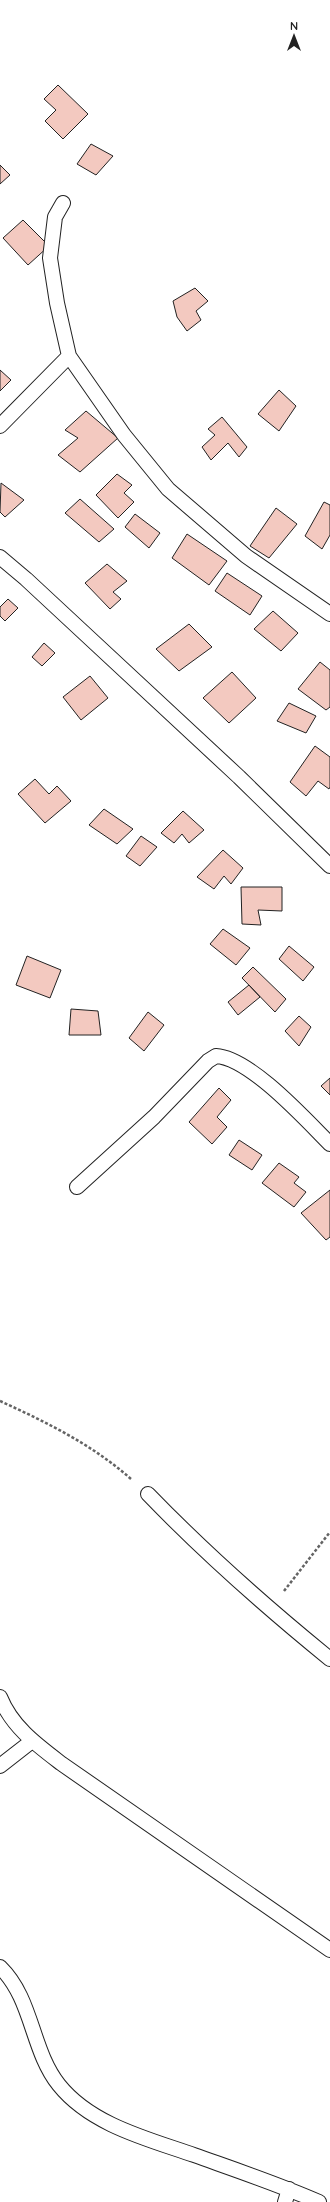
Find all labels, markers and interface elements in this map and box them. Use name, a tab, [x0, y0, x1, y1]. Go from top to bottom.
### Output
north arrow	[274, 16, 314, 56]
text: N	[290, 19, 298, 33]

